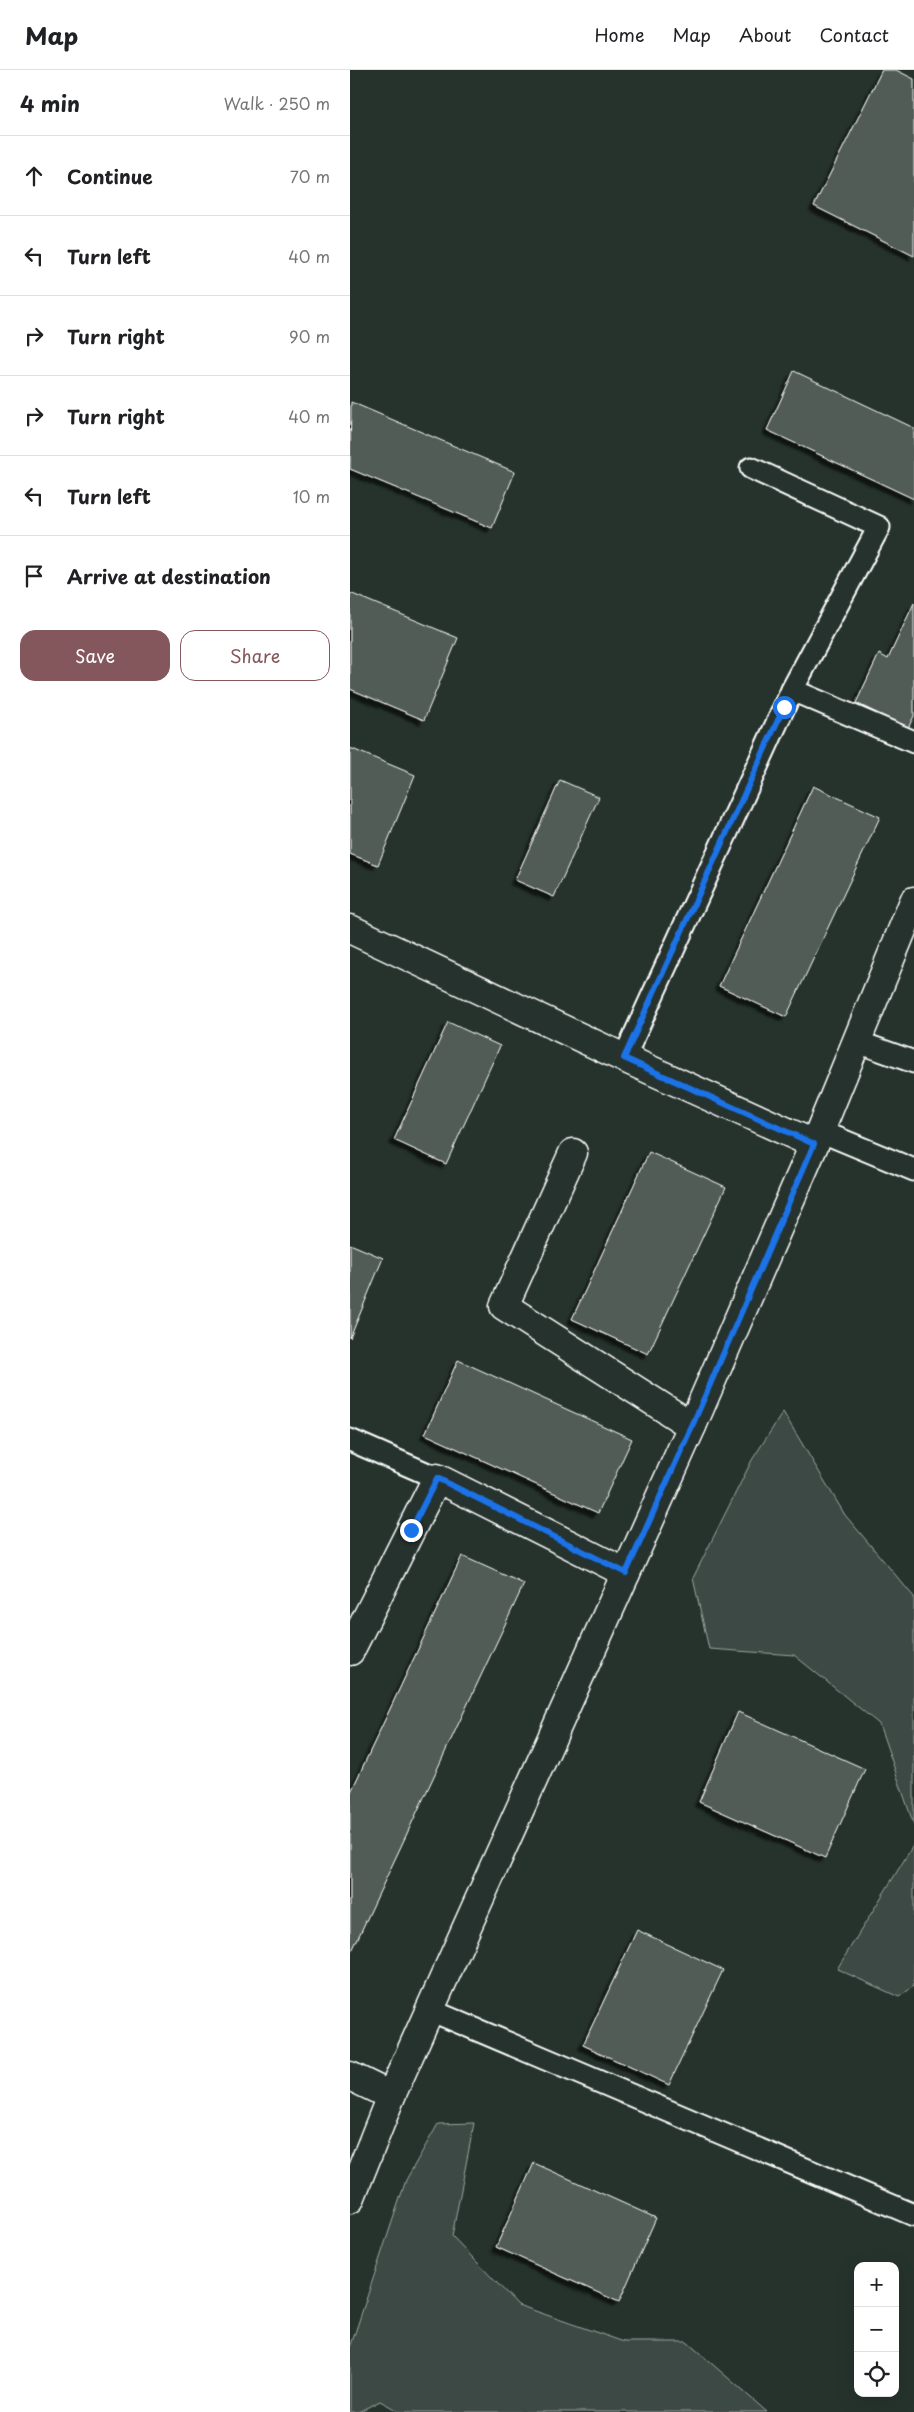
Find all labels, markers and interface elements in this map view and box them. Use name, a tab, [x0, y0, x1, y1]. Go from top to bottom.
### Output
text: Map	[25, 17, 78, 53]
text: Home	[594, 21, 644, 48]
text: Map	[672, 21, 711, 48]
text: About	[739, 21, 791, 48]
text: Contact	[819, 21, 889, 48]
text: 4 min	[20, 87, 80, 119]
text: Walk · 250 m	[224, 91, 330, 115]
icon: ahead	[20, 162, 48, 190]
text: Continue	[67, 162, 153, 190]
text: 70 m	[290, 164, 330, 188]
icon: left	[20, 242, 48, 270]
text: Turn left	[67, 242, 151, 270]
text: 40 m	[288, 244, 330, 268]
icon: right	[20, 322, 48, 350]
text: Turn right	[67, 322, 165, 350]
text: 90 m	[289, 324, 330, 348]
icon: right	[20, 402, 48, 430]
text: Turn right	[67, 402, 165, 430]
text: 40 m	[288, 404, 330, 428]
icon: left	[20, 482, 48, 510]
text: Turn left	[67, 482, 151, 510]
text: 10 m	[293, 484, 330, 508]
icon: arrive	[20, 562, 48, 590]
text: Arrive at destination	[67, 562, 271, 590]
button: Save	[20, 630, 170, 681]
button: Share	[180, 630, 330, 681]
route start	[773, 696, 796, 719]
route end	[400, 1519, 423, 1542]
map controls	[854, 2262, 899, 2397]
button: +	[854, 2262, 899, 2307]
button: −	[854, 2307, 899, 2352]
button: locate	[854, 2352, 899, 2397]

